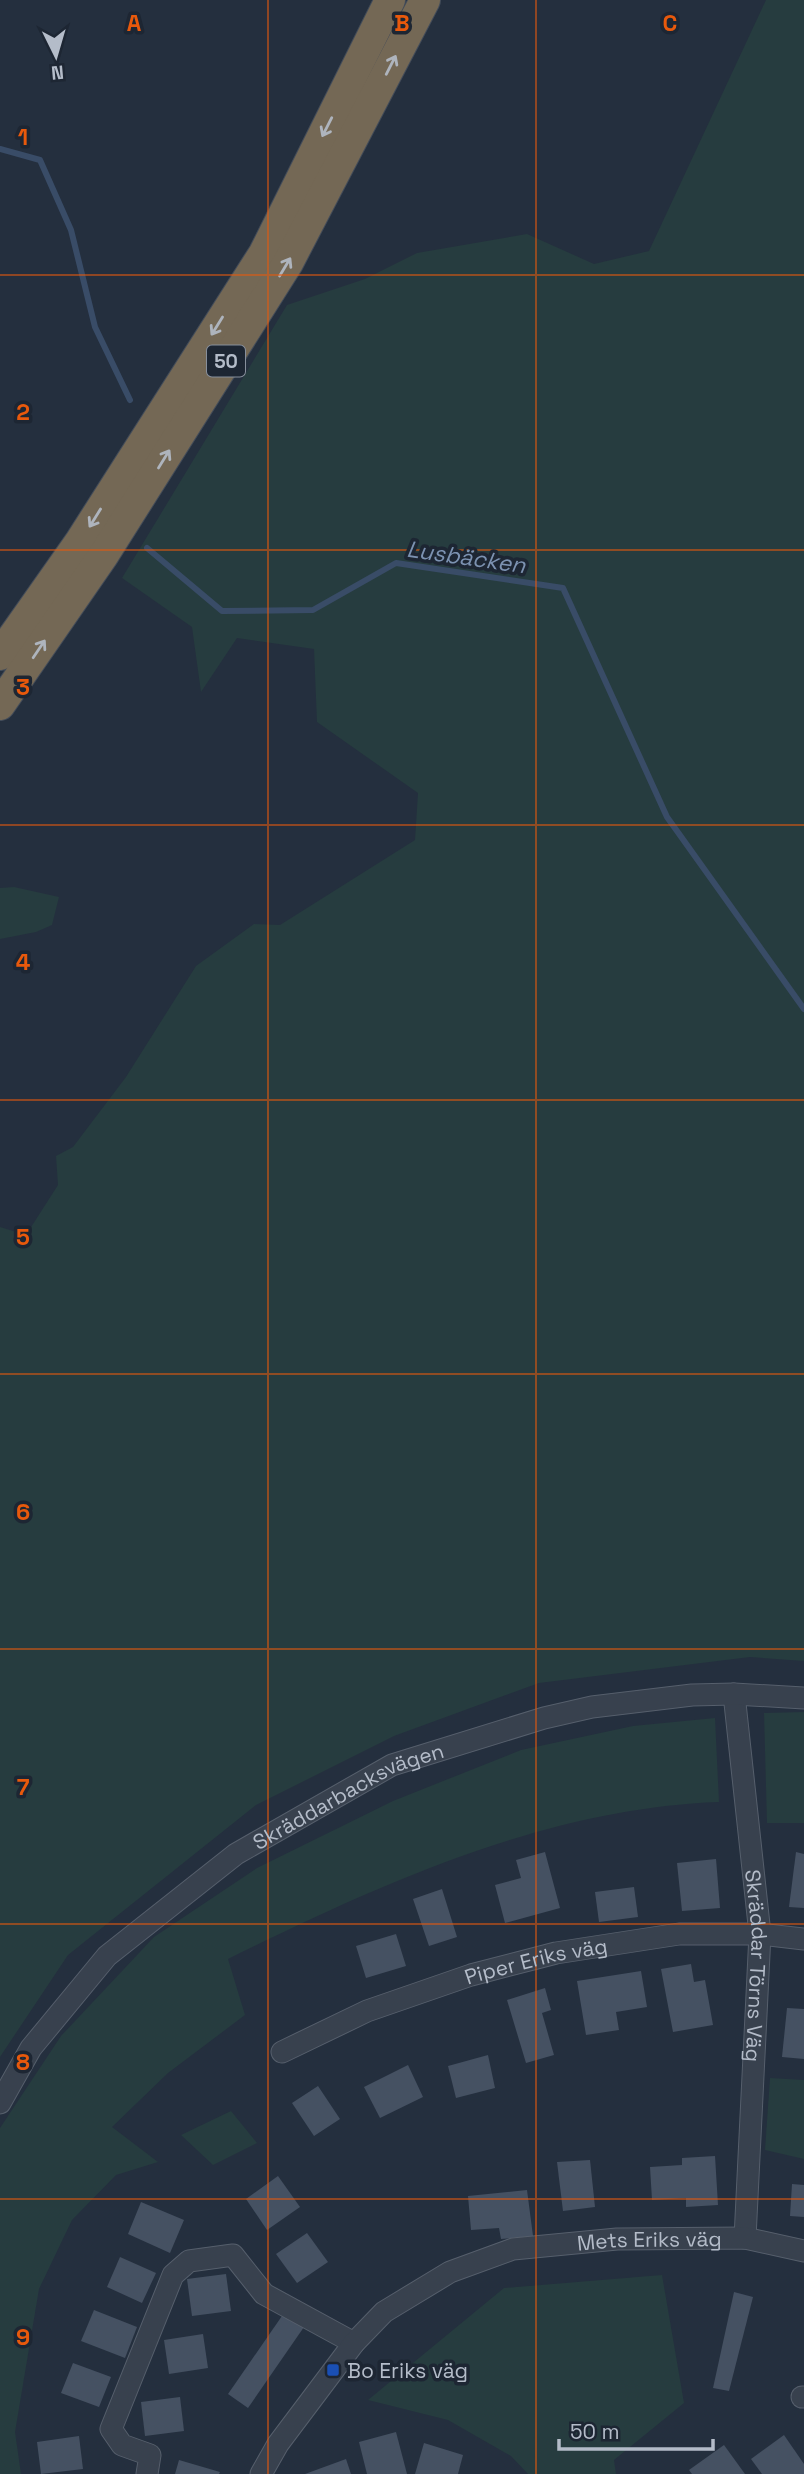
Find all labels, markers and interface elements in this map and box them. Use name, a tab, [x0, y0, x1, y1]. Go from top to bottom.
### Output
text: A	[127, 8, 142, 38]
text: B	[394, 8, 410, 38]
text: C	[663, 8, 677, 38]
north arrow	[21, 21, 91, 91]
one-way arrow	[384, 55, 398, 76]
text: N	[50, 59, 65, 85]
one-way arrow	[319, 116, 333, 137]
text: 1	[18, 122, 28, 152]
one-way arrow	[278, 257, 292, 277]
one-way arrow	[210, 316, 224, 335]
road number: 50	[207, 346, 245, 376]
text: 2	[16, 397, 30, 427]
one-way arrow	[157, 450, 171, 470]
one-way arrow	[88, 507, 102, 527]
water label: Lusbäcken	[405, 534, 528, 580]
one-way arrow	[32, 640, 46, 659]
text: 3	[16, 672, 30, 702]
text: 4	[16, 947, 31, 977]
text: 5	[16, 1222, 30, 1252]
text: 6	[16, 1497, 30, 1527]
street label: Skräddarbacksvägen	[248, 1736, 447, 1855]
text: 7	[17, 1772, 30, 1802]
street label: Skräddar Törns Väg	[740, 1868, 774, 2063]
street label: Piper Eriks väg	[461, 1932, 609, 1990]
text: 8	[16, 2047, 30, 2077]
street label: Mets Eriks väg	[576, 2225, 722, 2256]
text: 9	[16, 2322, 30, 2352]
place label: Bo Eriks väg	[347, 2357, 468, 2384]
marker: Bo Eriks väg	[325, 2362, 341, 2378]
scale bar	[559, 2408, 713, 2452]
text: 50 m	[570, 2418, 620, 2445]

